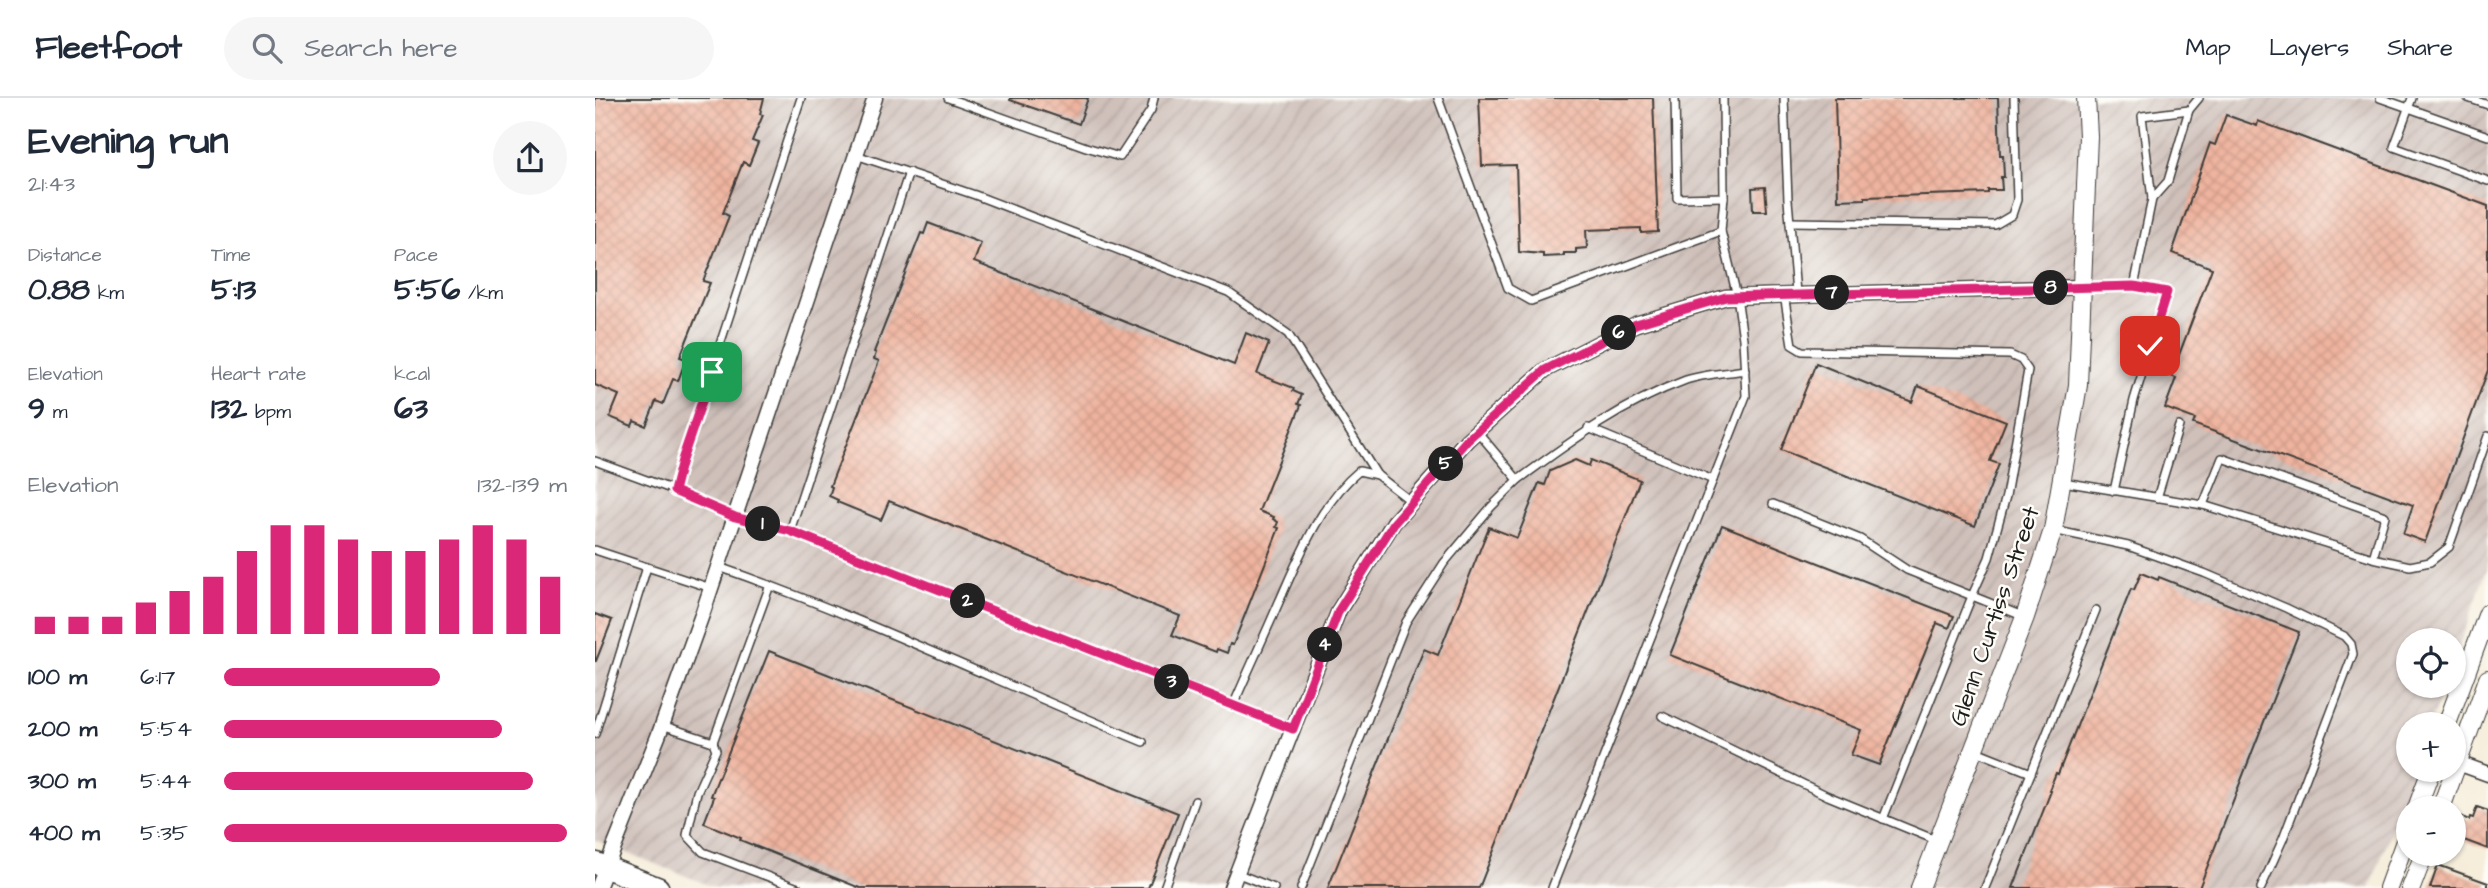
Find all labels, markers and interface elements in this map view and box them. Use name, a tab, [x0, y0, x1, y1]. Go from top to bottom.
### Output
search box	[224, 17, 714, 80]
text: Fleetfoot	[35, 25, 182, 71]
icon: search	[248, 29, 286, 67]
text: Search here	[304, 30, 458, 66]
text: Map	[2186, 31, 2231, 65]
text: Layers	[2269, 31, 2349, 65]
text: Share	[2387, 31, 2453, 65]
text: Evening run	[28, 116, 229, 168]
button: share	[493, 121, 567, 195]
text: 21:43	[28, 168, 75, 200]
text: Distance	[28, 242, 102, 269]
text: Time	[211, 242, 251, 269]
text: Pace	[394, 242, 438, 269]
text: 0.88	[28, 269, 90, 311]
text: 5:13	[211, 269, 256, 311]
text: 5:56	[394, 269, 460, 311]
pin: 8	[2033, 270, 2069, 306]
text: 8	[2044, 274, 2057, 301]
pin: 7	[1815, 276, 1849, 310]
text: 7	[1826, 279, 1837, 306]
text: km	[90, 280, 124, 307]
text: /km	[460, 280, 503, 307]
pin: 6	[1601, 316, 1637, 350]
pin	[2120, 316, 2180, 376]
text: 6	[1613, 319, 1624, 346]
icon: check	[2131, 327, 2169, 365]
pin	[682, 342, 742, 402]
icon: arrive	[693, 353, 731, 391]
text: Elevation	[28, 361, 103, 388]
text: Heart rate	[211, 361, 306, 388]
text: kcal	[394, 361, 430, 388]
text: 9	[28, 388, 45, 430]
text: 132	[211, 388, 247, 430]
text: 63	[394, 388, 428, 430]
text: m	[45, 399, 68, 426]
text: bpm	[247, 399, 291, 426]
pin: 5	[1429, 446, 1463, 482]
text: 5	[1439, 450, 1452, 477]
text: Elevation	[28, 469, 119, 501]
text: 132–139 m	[477, 469, 567, 501]
street label: Glenn Curtiss Street	[1941, 502, 2049, 731]
pin: 1	[745, 506, 781, 542]
text: 1	[761, 510, 764, 537]
pin: 2	[951, 584, 985, 618]
text: 2	[962, 587, 973, 614]
pin: 4	[1307, 628, 1343, 662]
map controls	[2396, 628, 2466, 866]
button: locate	[2396, 628, 2466, 698]
text: 4	[1318, 631, 1331, 658]
text: 100 m	[28, 661, 87, 693]
text: 6:17	[140, 661, 175, 693]
pin: 3	[1155, 664, 1189, 700]
text: 3	[1167, 668, 1176, 695]
button: +	[2396, 712, 2466, 782]
text: 200 m	[28, 713, 97, 745]
text: 5:54	[140, 713, 192, 745]
text: 300 m	[28, 765, 96, 797]
text: 5:44	[140, 765, 191, 797]
button: −	[2396, 796, 2466, 866]
text: 400 m	[28, 817, 100, 849]
text: 5:35	[140, 817, 188, 849]

